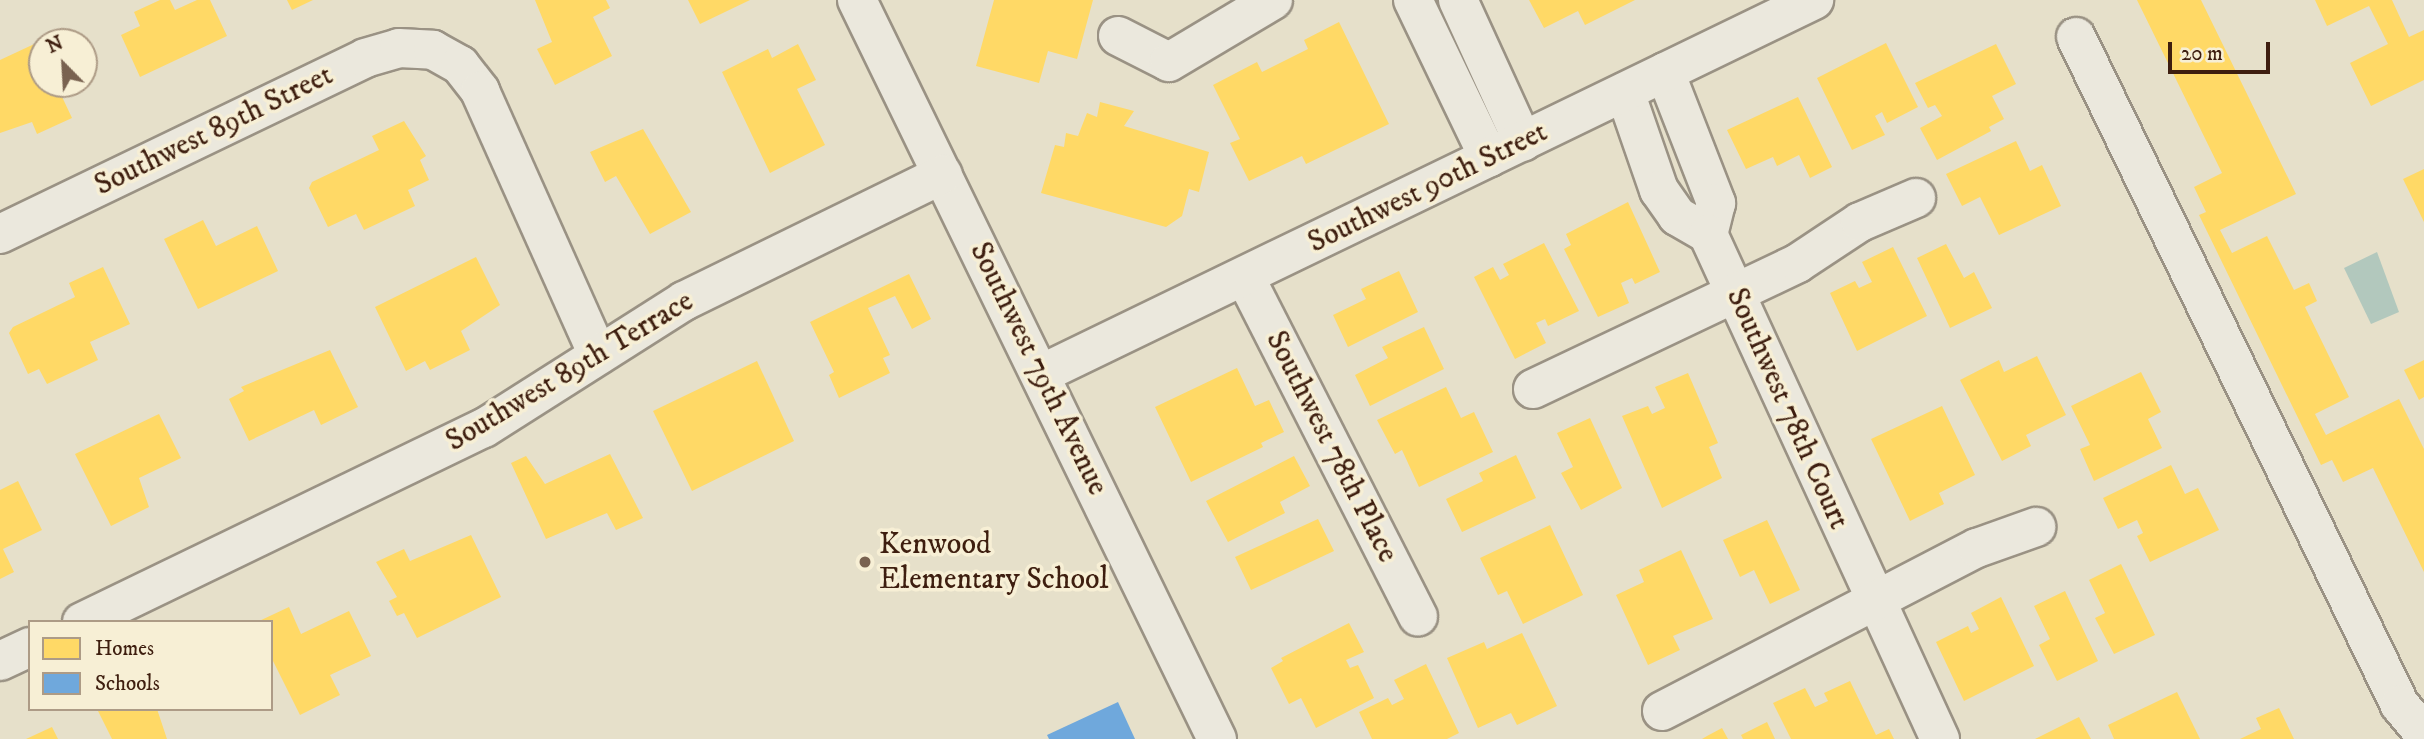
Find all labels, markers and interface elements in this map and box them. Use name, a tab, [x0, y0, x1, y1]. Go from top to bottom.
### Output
north arrow	[28, 28, 98, 98]
scale bar	[2172, 28, 2274, 72]
text: N	[43, 32, 67, 59]
text: 20 m	[2181, 41, 2223, 67]
street label: Southwest 89th Street	[89, 58, 339, 204]
street label: Southwest 90th Street	[1303, 115, 1553, 261]
street label: Southwest 79th Avenue	[961, 237, 1115, 501]
street label: Southwest 78th Court	[1718, 283, 1856, 535]
street label: Southwest 89th Terrace	[440, 284, 700, 460]
street label: Southwest 78th Place	[1257, 325, 1405, 569]
place label: Kenwood Elementary School	[879, 527, 1108, 598]
marker: Kenwood Elementary School	[857, 554, 873, 570]
legend	[28, 620, 273, 711]
text: Homes	[95, 636, 154, 662]
text: Schools	[95, 671, 160, 697]

